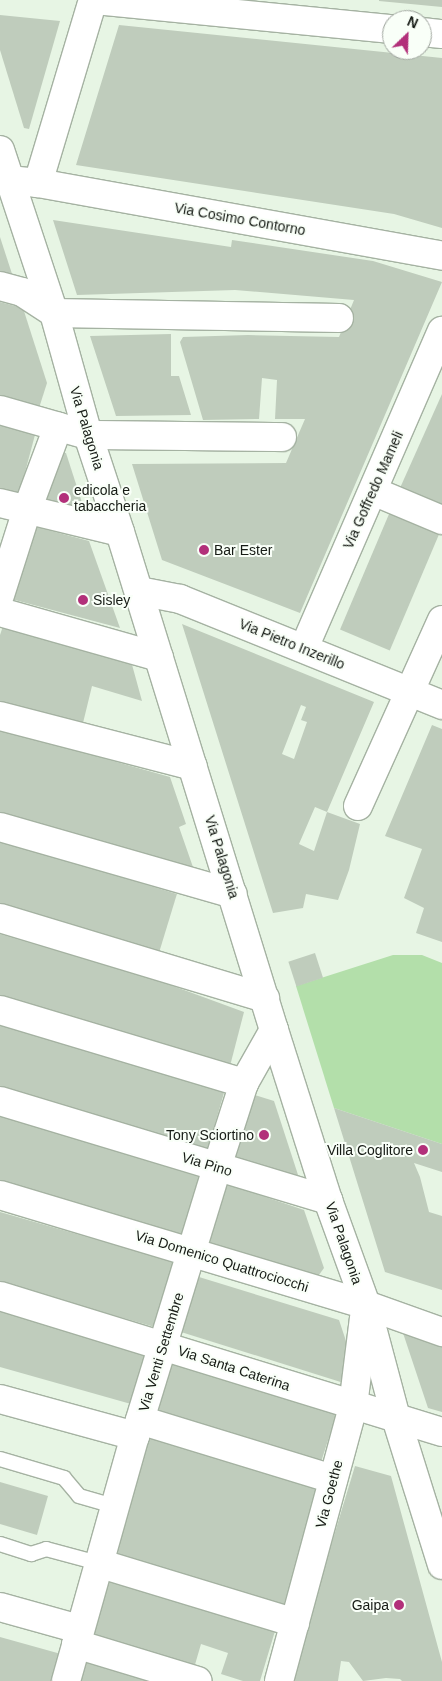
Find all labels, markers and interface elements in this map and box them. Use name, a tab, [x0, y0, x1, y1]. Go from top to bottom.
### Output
north arrow	[382, 10, 432, 60]
text: N	[405, 13, 421, 32]
street label: Via Cosimo Contorno	[173, 199, 307, 239]
street label: Via Palagonia	[66, 384, 108, 472]
street label: Via Goffredo Mameli	[339, 429, 407, 551]
place label: edicola e tabaccheria	[74, 482, 146, 514]
marker: edicola e tabaccheria	[58, 492, 70, 504]
place label: Bar Ester	[214, 542, 272, 558]
marker: Bar Ester	[198, 544, 210, 556]
place label: Sisley	[93, 592, 130, 608]
marker: Sisley	[77, 594, 89, 606]
street label: Via Pietro Inzerillo	[237, 615, 347, 673]
street label: Via Palagonia	[201, 813, 243, 901]
place label: Tony Sciortino	[166, 1127, 254, 1143]
marker: Tony Sciortino	[258, 1129, 270, 1141]
place label: Villa Coglitore	[327, 1142, 413, 1158]
marker: Villa Coglitore	[417, 1144, 429, 1156]
street label: Via Pino	[180, 1148, 234, 1180]
street label: Via Palagonia	[322, 1200, 366, 1286]
street label: Via Domenico Quattrociocchi	[133, 1227, 311, 1295]
street label: Via Venti Settembre	[135, 1290, 187, 1414]
street label: Via Santa Caterina	[176, 1342, 292, 1394]
street label: Via Goethe	[312, 1458, 346, 1530]
place label: Gaipa	[352, 1597, 389, 1613]
marker: Gaipa	[393, 1599, 405, 1611]

